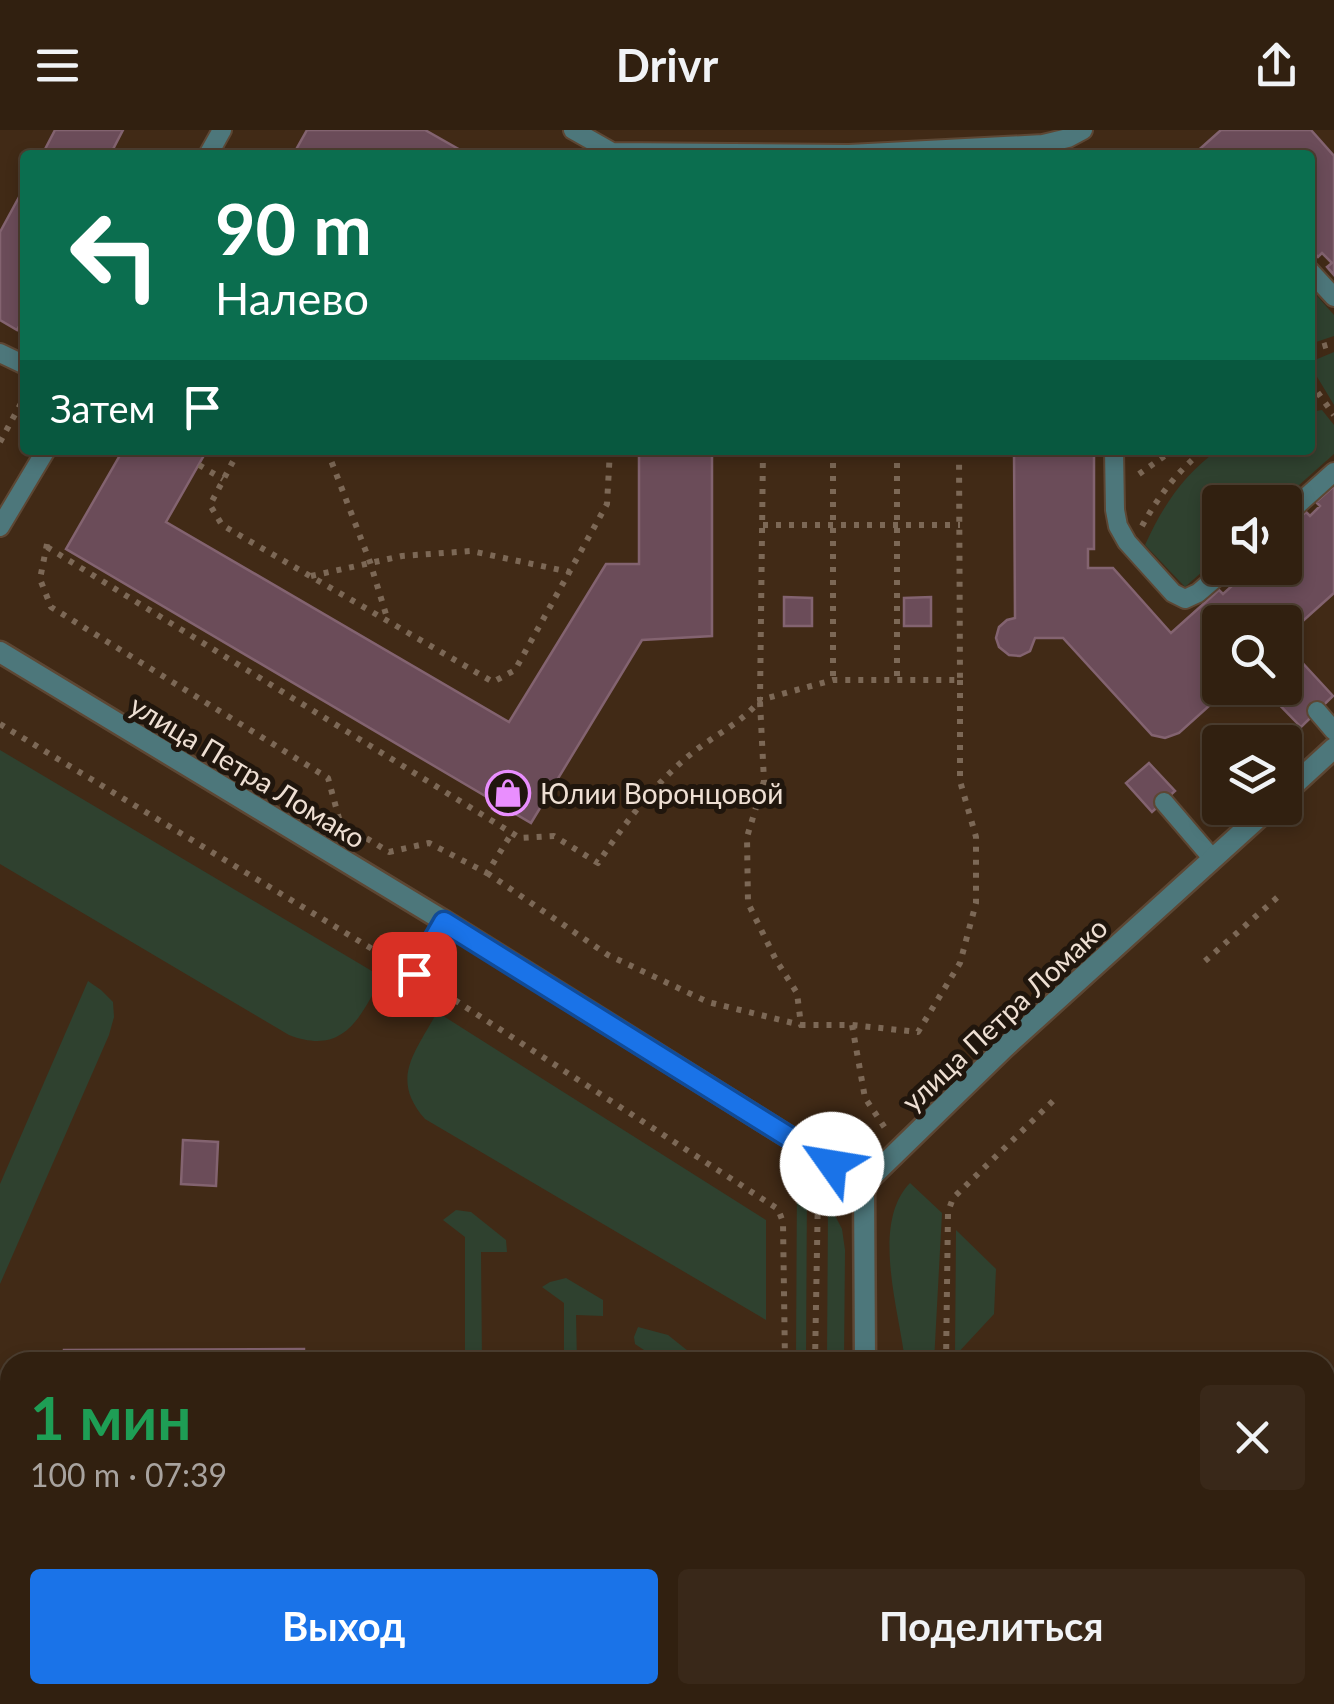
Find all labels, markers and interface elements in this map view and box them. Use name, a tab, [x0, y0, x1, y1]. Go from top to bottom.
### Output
icon: menu	[30, 38, 85, 93]
text: Drivr	[616, 38, 718, 92]
icon: share	[1249, 38, 1304, 93]
text: 90 m	[215, 186, 372, 270]
icon: left	[50, 190, 180, 320]
text: Налево	[215, 271, 369, 325]
icon: arrive	[175, 380, 230, 435]
text: Затем	[50, 385, 155, 431]
map controls	[1202, 485, 1302, 825]
button: sound	[1202, 485, 1302, 585]
button: search	[1202, 605, 1302, 705]
street label: улица Петра Ломако	[124, 687, 372, 855]
button: layers	[1202, 725, 1302, 825]
shop icon: Юлии Воронцовой	[485, 770, 531, 816]
place label: Юлии Воронцовой	[540, 776, 783, 810]
street label: улица Петра Ломако	[894, 910, 1114, 1118]
pin	[372, 932, 457, 1017]
icon: arrive	[387, 947, 442, 1002]
position arrow	[780, 1112, 884, 1216]
text: 1 мин	[30, 1381, 192, 1453]
button: close	[1200, 1385, 1305, 1490]
text: 100 m · 07:39	[30, 1455, 227, 1494]
button: Выход	[30, 1569, 658, 1684]
button: Поделиться	[678, 1569, 1305, 1684]

